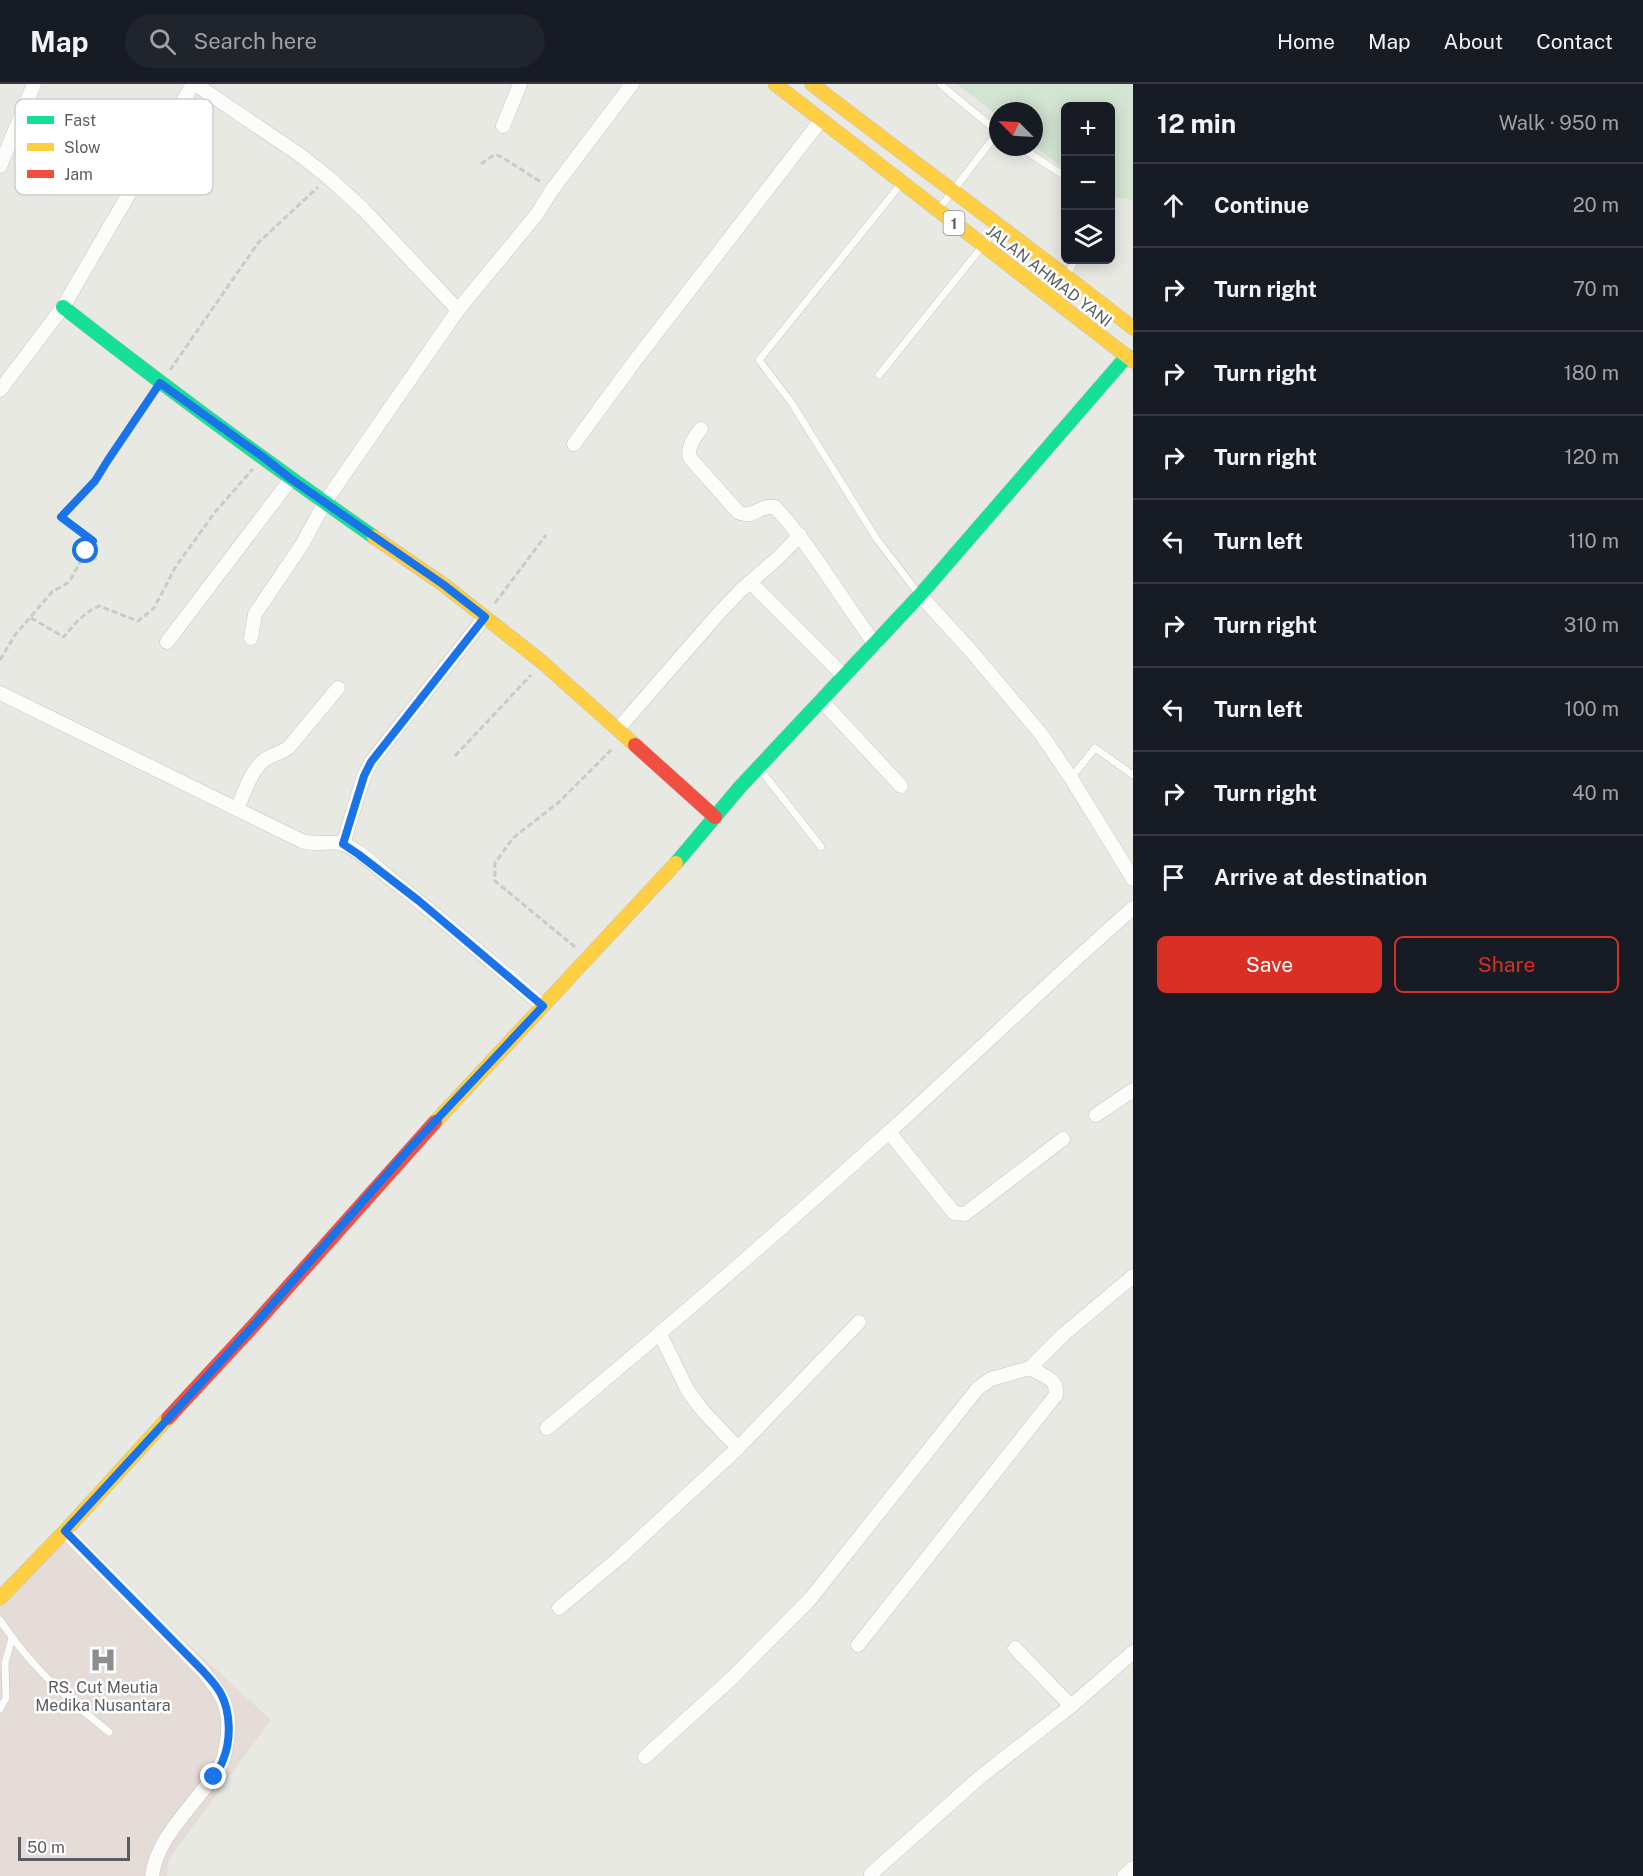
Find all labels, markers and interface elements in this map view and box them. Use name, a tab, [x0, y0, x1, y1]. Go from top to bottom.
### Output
search box	[125, 14, 545, 68]
text: Map	[30, 25, 89, 58]
icon: search	[146, 25, 179, 58]
text: Search here	[194, 28, 317, 54]
text: Home	[1277, 29, 1335, 54]
text: Map	[1368, 29, 1411, 54]
text: About	[1444, 29, 1503, 54]
text: Contact	[1536, 29, 1613, 54]
legend	[15, 99, 213, 195]
north arrow	[989, 102, 1043, 156]
map controls	[1061, 102, 1115, 264]
button: +	[1061, 102, 1115, 156]
text: 12 min	[1157, 108, 1236, 139]
text: Fast	[64, 111, 96, 130]
text: Walk · 950 m	[1499, 111, 1619, 135]
text: Slow	[64, 138, 101, 157]
button: −	[1061, 156, 1115, 210]
text: Jam	[64, 165, 93, 184]
icon: ahead	[1157, 189, 1190, 222]
text: Continue	[1214, 192, 1309, 218]
text: 20 m	[1573, 193, 1619, 217]
button: layers	[1061, 210, 1115, 264]
road number: 1	[944, 211, 964, 235]
street label: JALAN AHMAD YANI	[982, 221, 1116, 331]
icon: right	[1157, 273, 1190, 306]
text: Turn right	[1214, 276, 1317, 302]
text: 70 m	[1573, 277, 1619, 301]
icon: right	[1157, 357, 1190, 390]
text: Turn right	[1214, 360, 1317, 386]
text: 180 m	[1564, 361, 1619, 385]
icon: right	[1157, 441, 1190, 474]
text: Turn right	[1214, 444, 1317, 470]
text: 120 m	[1565, 445, 1619, 469]
icon: left	[1157, 525, 1190, 558]
text: Turn left	[1214, 528, 1303, 554]
text: 110 m	[1568, 529, 1619, 553]
route start	[72, 537, 98, 563]
icon: right	[1157, 609, 1190, 642]
text: Turn right	[1214, 612, 1317, 638]
text: 310 m	[1564, 613, 1619, 637]
icon: left	[1157, 693, 1190, 726]
text: Turn left	[1214, 696, 1303, 722]
text: 100 m	[1564, 697, 1619, 721]
icon: right	[1157, 777, 1190, 810]
text: Turn right	[1214, 780, 1317, 806]
text: 40 m	[1572, 781, 1619, 805]
icon: arrive	[1157, 861, 1190, 894]
text: Arrive at destination	[1214, 864, 1427, 890]
button: Save	[1157, 936, 1382, 993]
button: Share	[1394, 936, 1619, 993]
hospital icon: RS. Cut Meutia Medika Nusantara	[88, 1645, 118, 1675]
place label: RS. Cut Meutia Medika Nusantara	[35, 1678, 171, 1715]
route end	[200, 1763, 226, 1789]
scale bar	[18, 1834, 130, 1862]
text: 50 m	[27, 1838, 65, 1857]

